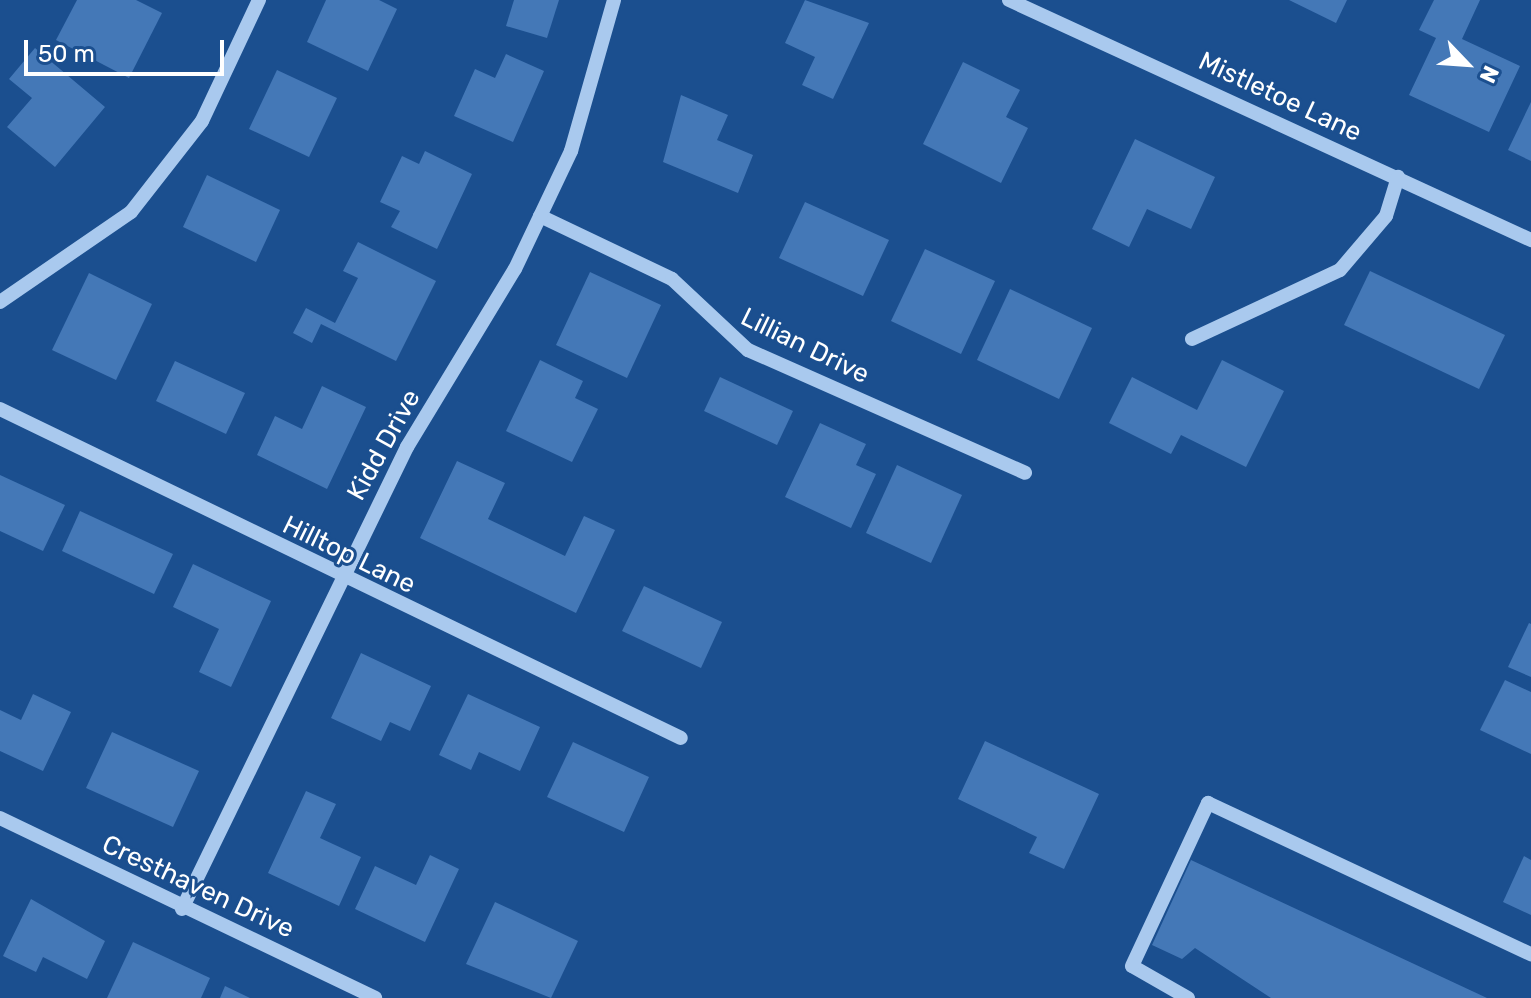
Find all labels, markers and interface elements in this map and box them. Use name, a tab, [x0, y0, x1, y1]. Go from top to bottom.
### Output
scale bar	[28, 24, 228, 74]
north arrow	[1427, 24, 1507, 104]
text: 50 m	[38, 40, 95, 68]
street label: Mistletoe Lane	[1193, 46, 1367, 148]
text: N	[1474, 61, 1505, 87]
street label: Lillian Drive	[736, 302, 874, 390]
street label: Kidd Drive	[341, 384, 427, 506]
street label: Hilltop Lane	[278, 509, 420, 601]
street label: Cresthaven Drive	[97, 829, 299, 945]

